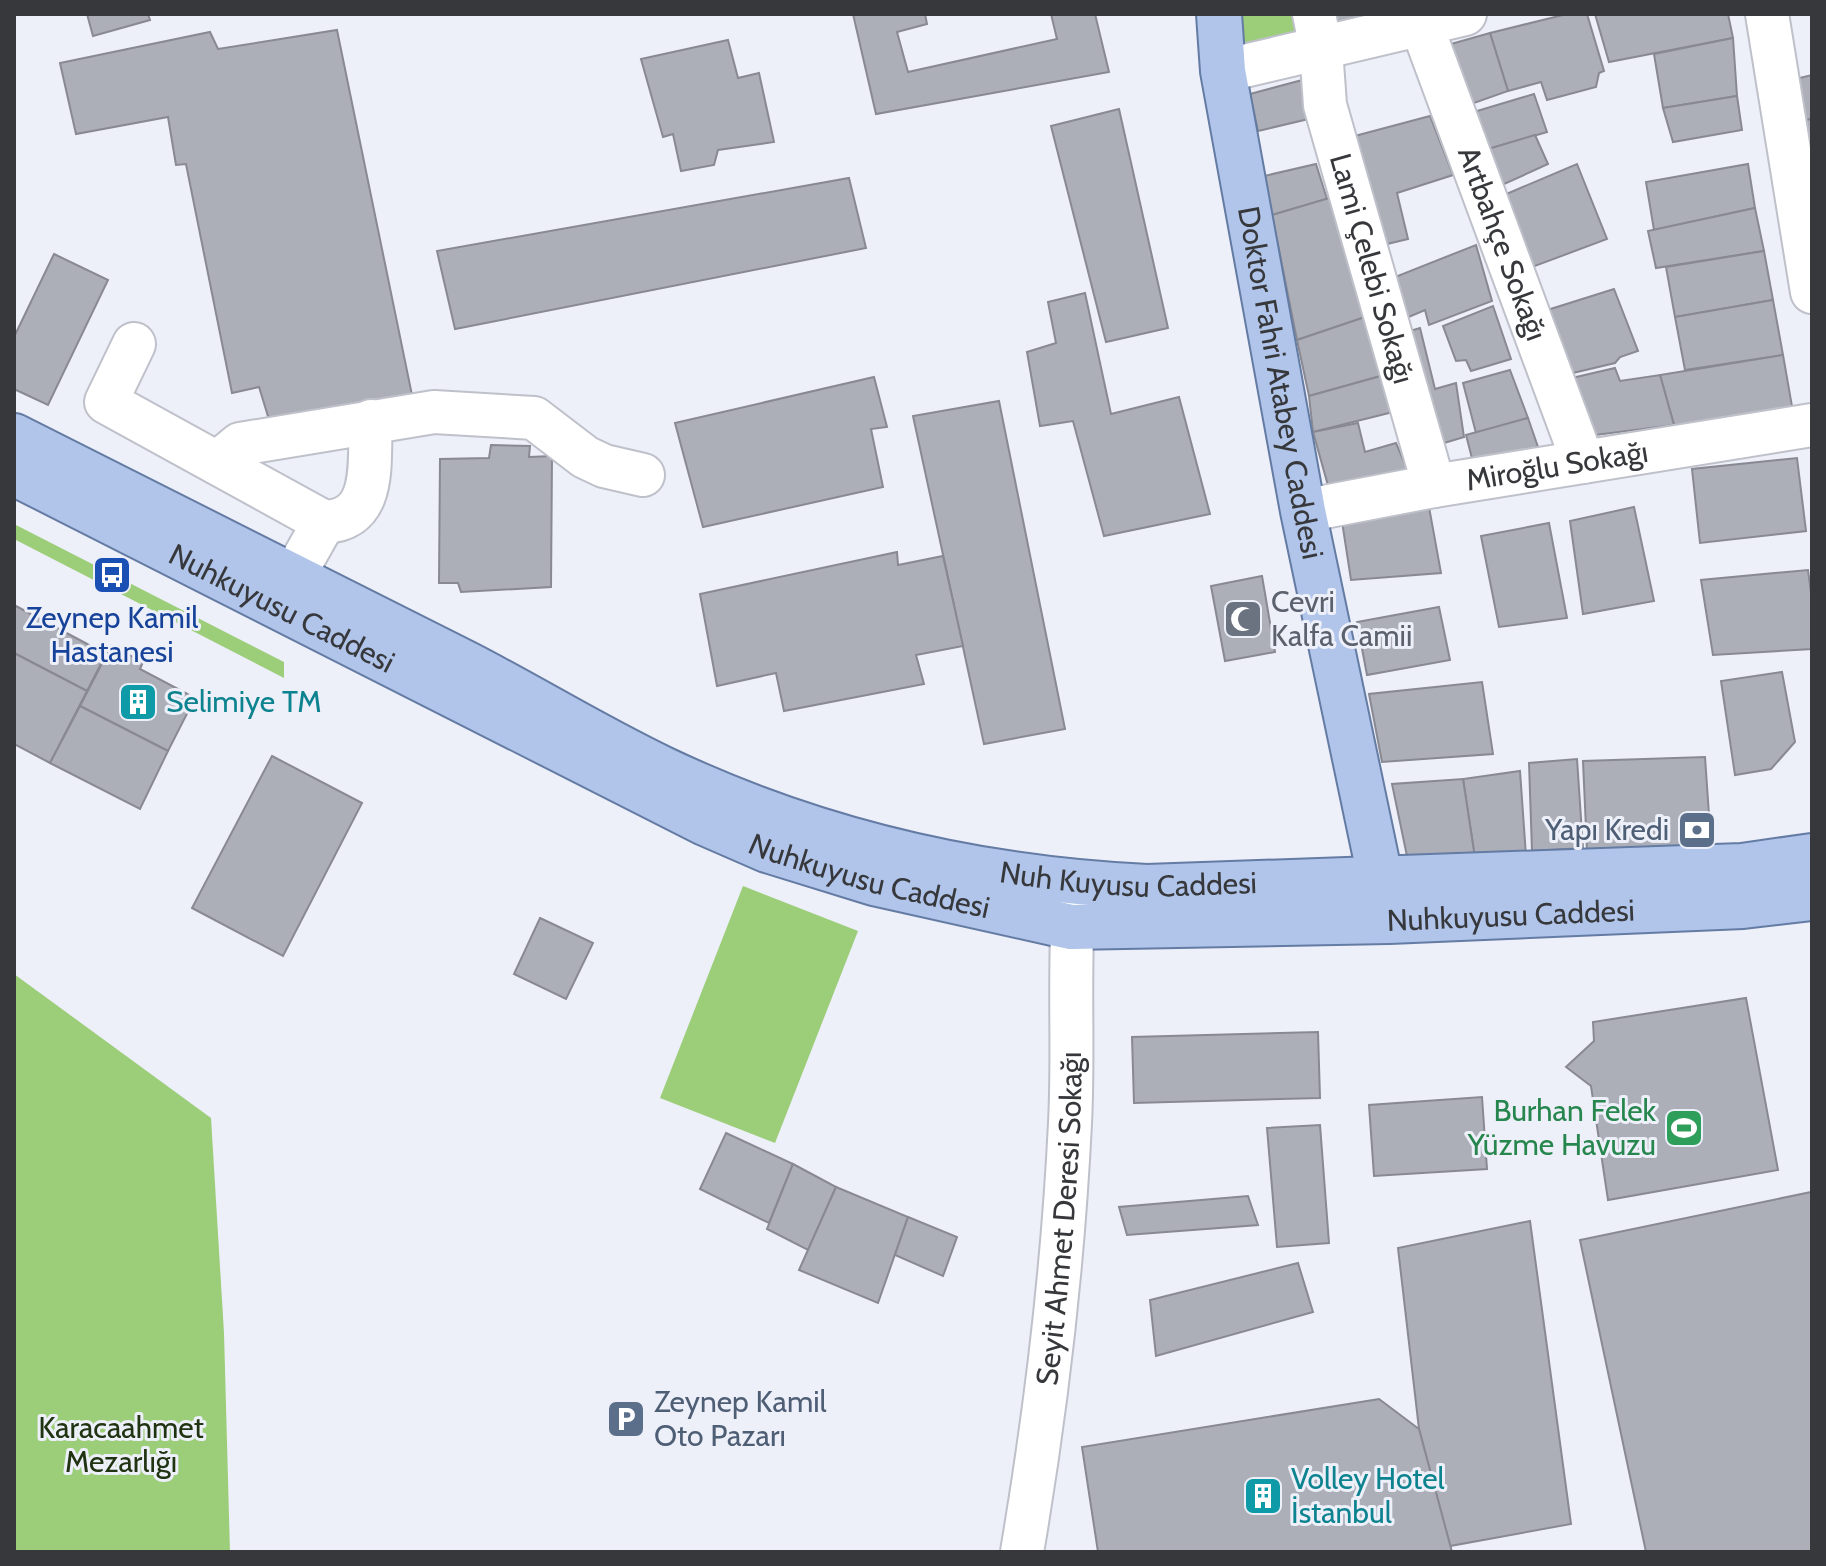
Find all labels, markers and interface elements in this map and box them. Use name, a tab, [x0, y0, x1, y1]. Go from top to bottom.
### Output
street label: Artbahçe Sokağı	[1450, 141, 1555, 345]
street label: Lami Çelebi Sokağı	[1322, 149, 1423, 388]
street label: Doktor Fahri Atabey Caddesi	[1230, 203, 1332, 562]
street label: Miroğlu Sokağı	[1463, 433, 1651, 499]
street label: Nuhkuyusu Caddesi	[163, 536, 401, 681]
bus stop icon: Zeynep Kamil Hastanesi	[91, 554, 133, 596]
place label: Cevri Kalfa Camii	[1271, 583, 1412, 654]
mosque icon: Cevri Kalfa Camii	[1222, 598, 1264, 640]
place label: Zeynep Kamil Hastanesi	[26, 599, 198, 670]
building icon: Selimiye TM	[117, 681, 159, 723]
place label: Selimiye TM	[166, 683, 322, 720]
bank icon: Yapı Kredi	[1676, 809, 1718, 851]
place label: Yapı Kredi	[1544, 811, 1669, 848]
street label: Nuhkuyusu Caddesi	[743, 825, 993, 926]
street label: Nuh Kuyusu Caddesi	[997, 853, 1258, 905]
street label: Nuhkuyusu Caddesi	[1386, 892, 1636, 939]
street label: Seyit Ahmet Deresi Sokağı	[1028, 1052, 1090, 1387]
place label: Burhan Felek Yüzme Havuzu	[1467, 1092, 1657, 1163]
sports icon: Burhan Felek Yüzme Havuzu	[1663, 1107, 1705, 1149]
place label: Zeynep Kamil Oto Pazarı	[654, 1383, 827, 1454]
parking icon: Zeynep Kamil Oto Pazarı	[605, 1398, 647, 1440]
park label: Karacaahmet Mezarlığı	[38, 1409, 204, 1480]
place label: Volley Hotel İstanbul	[1291, 1460, 1445, 1531]
building icon: Volley Hotel İstanbul	[1242, 1475, 1284, 1517]

